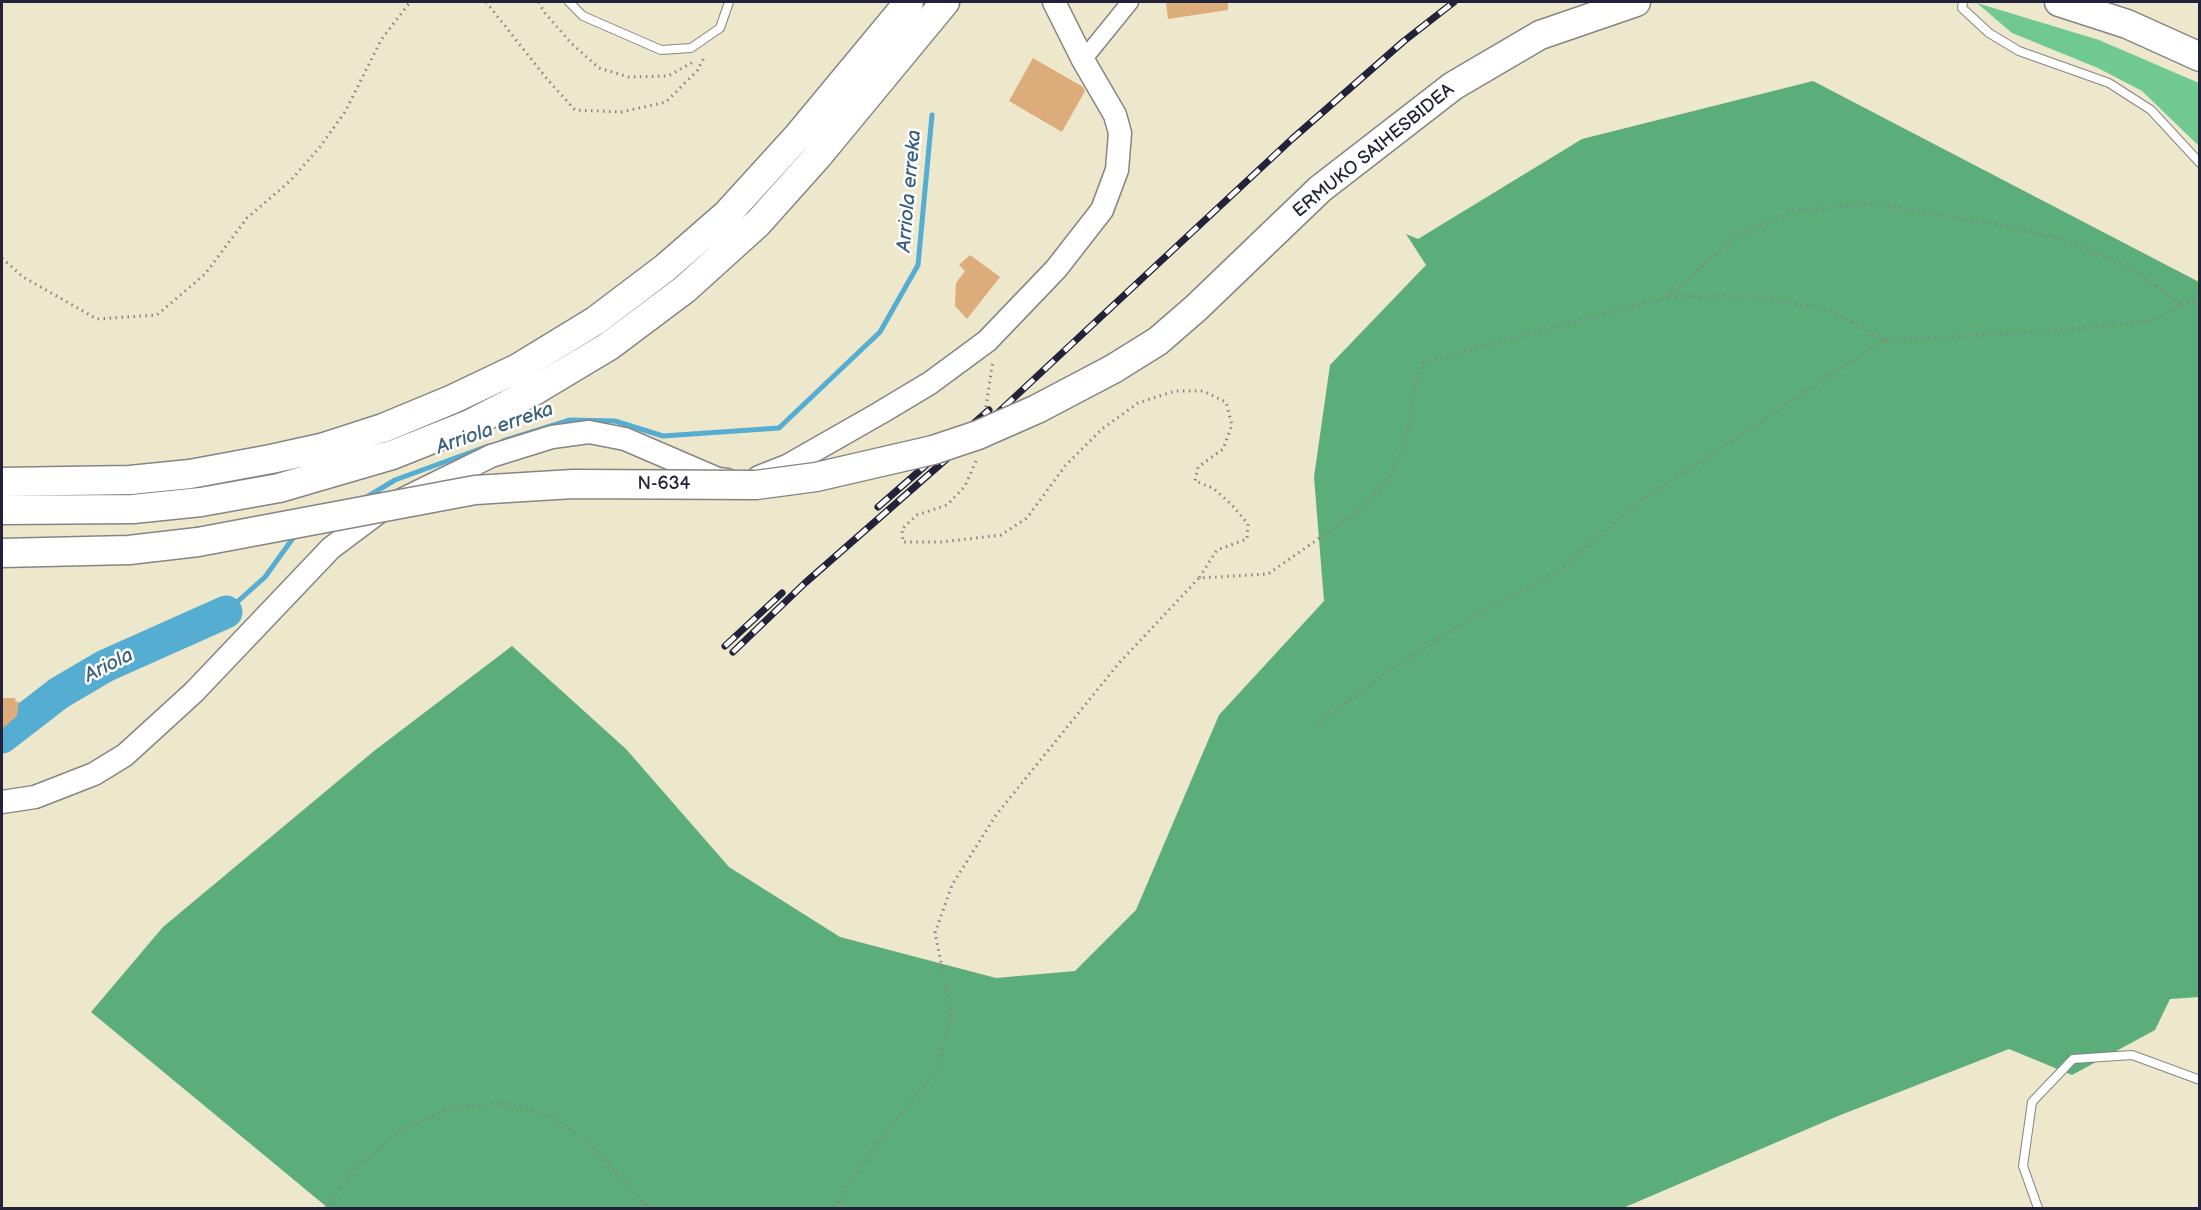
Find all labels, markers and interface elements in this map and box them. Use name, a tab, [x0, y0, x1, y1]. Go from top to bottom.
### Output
street label: ERMUKO SAIHESBIDEA	[1289, 79, 1459, 223]
water label: Arriola erreka	[893, 129, 927, 253]
water label: Arriola erreka	[433, 398, 557, 460]
street label: N-634	[637, 473, 691, 495]
water label: Ariola	[81, 644, 137, 688]

